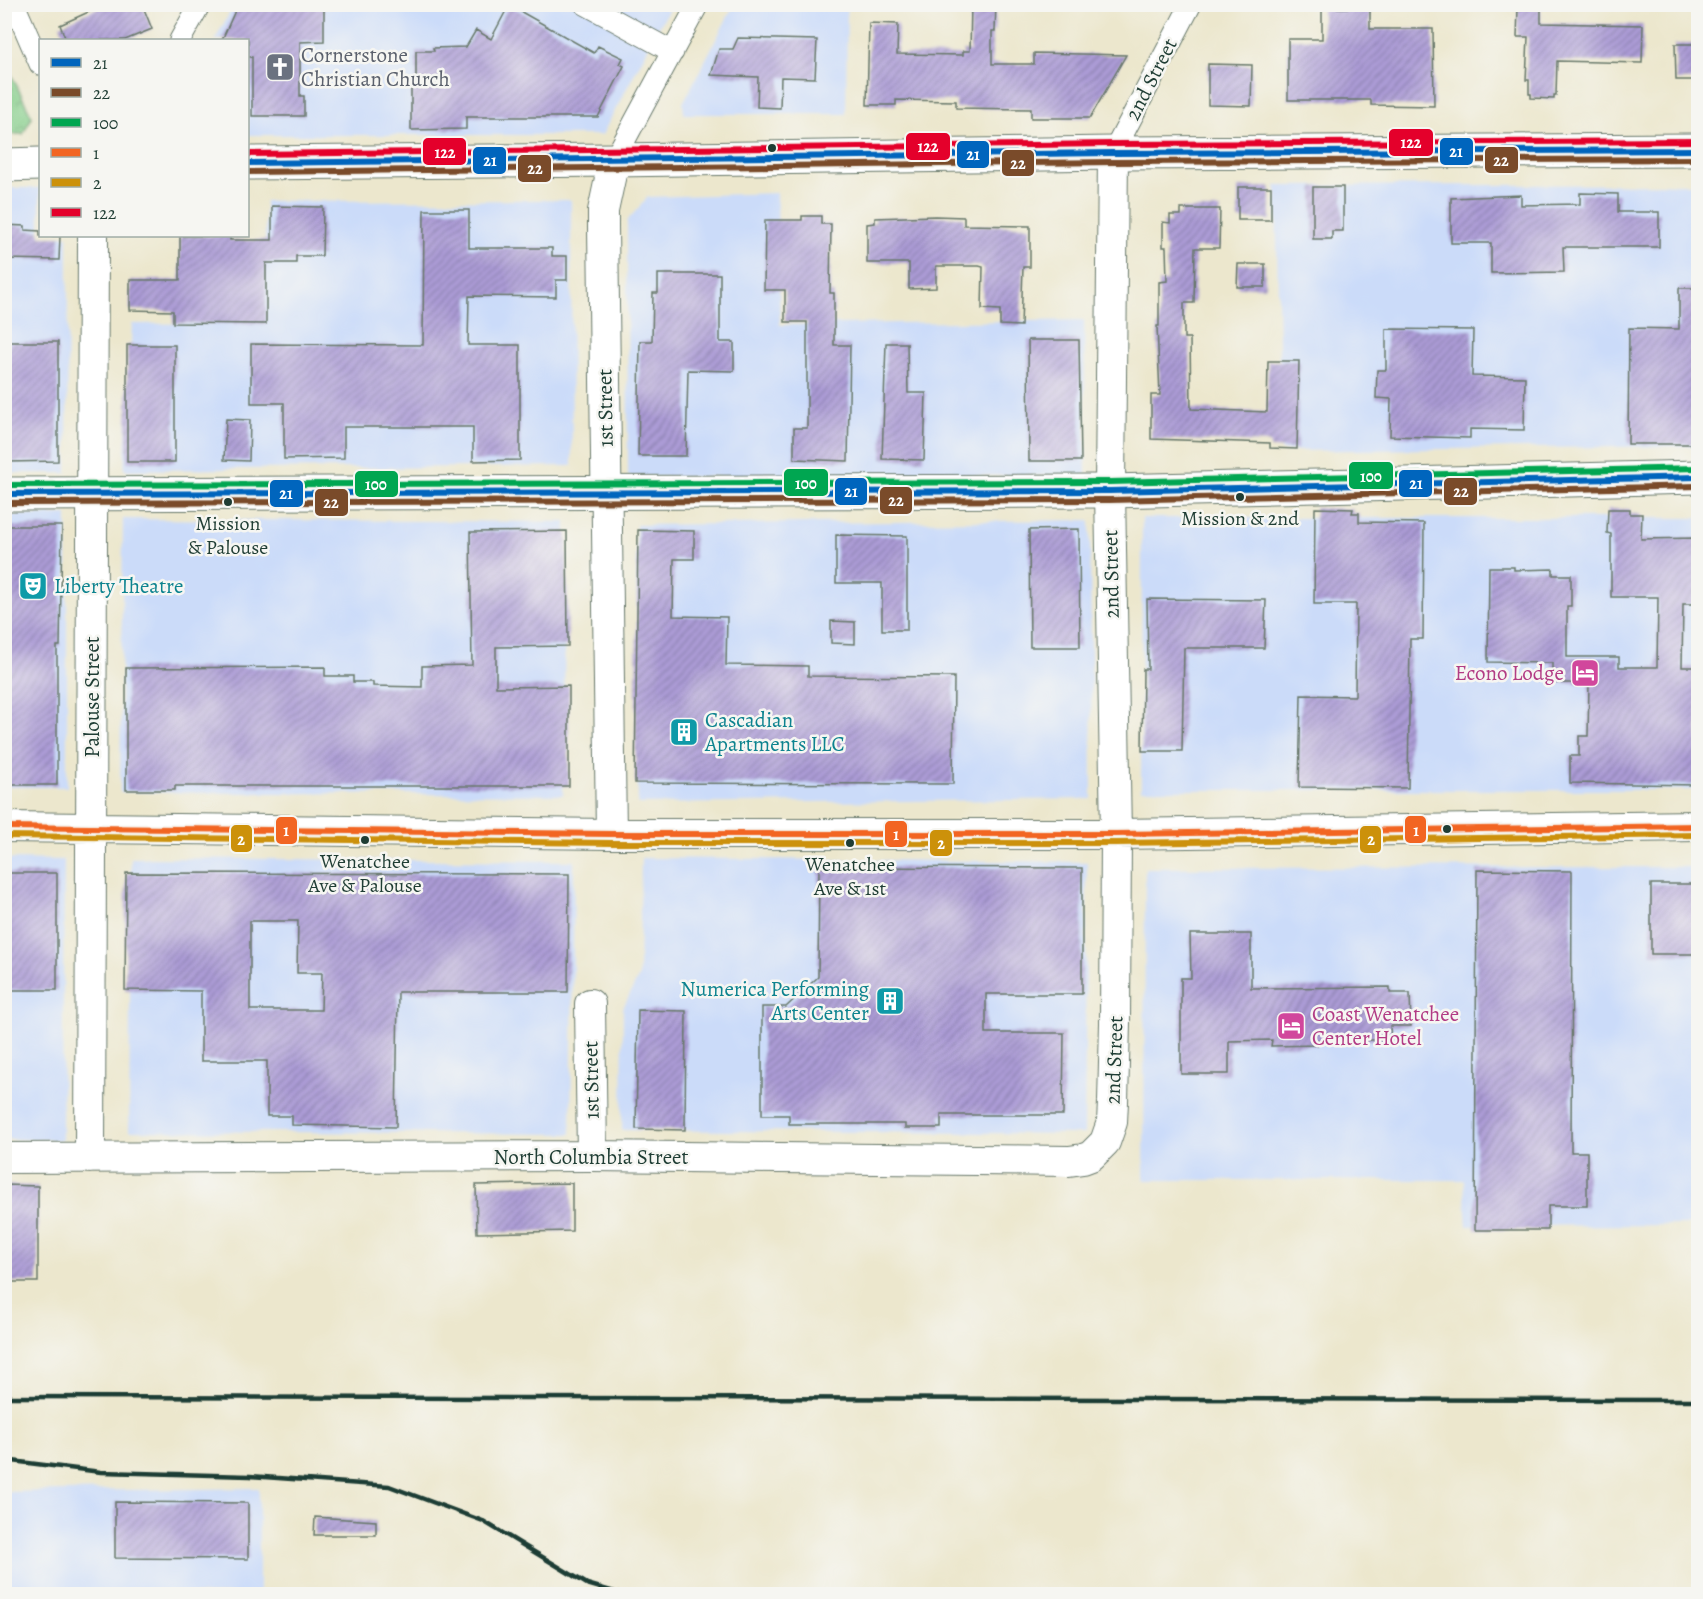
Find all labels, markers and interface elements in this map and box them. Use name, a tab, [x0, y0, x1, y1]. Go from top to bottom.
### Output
street label: 2nd Street	[1118, 33, 1184, 125]
legend	[39, 39, 249, 237]
place label: Cornerstone Christian Church	[301, 41, 450, 93]
text: 21	[93, 51, 108, 75]
church icon: Cornerstone Christian Church	[264, 51, 296, 83]
text: 22	[93, 81, 111, 105]
text: 100	[93, 111, 118, 135]
line badge: 122	[1388, 128, 1434, 157]
line badge: 122	[905, 132, 951, 161]
text: 122	[1400, 132, 1422, 154]
text: 122	[917, 136, 939, 158]
line badge: 122	[422, 137, 467, 166]
line badge: 21	[1439, 137, 1474, 166]
line badge: 21	[956, 140, 990, 169]
text: 1	[93, 141, 99, 165]
text: 21	[1449, 141, 1463, 163]
text: 122	[434, 142, 456, 164]
unlabelled marker	[766, 142, 778, 154]
text: 21	[966, 144, 980, 166]
line badge: 21	[472, 146, 507, 175]
line badge: 22	[1484, 146, 1519, 174]
line badge: 22	[1001, 149, 1035, 177]
text: 21	[483, 150, 497, 172]
text: 22	[1493, 150, 1509, 172]
text: 22	[1010, 153, 1026, 175]
line badge: 22	[517, 154, 552, 183]
text: 22	[527, 158, 543, 180]
text: 2	[93, 171, 102, 195]
text: 122	[93, 201, 117, 225]
street label: 1st Street	[590, 369, 620, 447]
line badge: 100	[1348, 461, 1394, 490]
text: 100	[1360, 466, 1382, 488]
line badge: 100	[783, 468, 829, 497]
line badge: 21	[1398, 469, 1433, 498]
line badge: 100	[354, 470, 399, 498]
text: 100	[795, 473, 817, 495]
text: 21	[1409, 473, 1423, 495]
text: 100	[365, 474, 387, 496]
line badge: 21	[834, 477, 868, 506]
line badge: 22	[1443, 477, 1478, 506]
line badge: 21	[269, 479, 304, 508]
text: 21	[844, 481, 858, 503]
text: 22	[1453, 481, 1469, 503]
text: 21	[279, 483, 293, 505]
line badge: 22	[879, 486, 913, 515]
line badge: 22	[314, 488, 349, 517]
text: 22	[888, 490, 904, 512]
marker: Mission & 2nd	[1234, 491, 1246, 503]
text: 22	[323, 492, 339, 514]
marker: Mission & Palouse	[222, 496, 234, 508]
place label: Mission & 2nd	[1181, 505, 1299, 532]
place label: Mission & Palouse	[188, 510, 268, 561]
street label: 2nd Street	[1096, 529, 1126, 619]
theatre icon: Liberty Theatre	[17, 570, 49, 602]
place label: Liberty Theatre	[54, 572, 183, 600]
street label: Palouse Street	[78, 636, 106, 758]
hotel icon: Econo Lodge	[1569, 657, 1601, 689]
place label: Econo Lodge	[1455, 659, 1564, 687]
place label: Cascadian Apartments LLC	[704, 706, 845, 758]
building icon: Cascadian Apartments LLC	[668, 716, 700, 748]
line badge: 1	[1404, 815, 1427, 844]
line badge: 1	[275, 816, 298, 845]
text: 1	[283, 820, 289, 842]
line badge: 1	[884, 820, 908, 848]
text: 1	[1413, 820, 1419, 842]
unlabelled marker	[1441, 823, 1453, 835]
line badge: 2	[230, 824, 253, 853]
text: 1	[893, 824, 899, 846]
line badge: 2	[1359, 825, 1382, 854]
text: 2	[237, 829, 245, 851]
line badge: 2	[929, 829, 953, 857]
text: 2	[1367, 829, 1375, 851]
text: 2	[937, 833, 945, 855]
marker: Wenatchee Ave & Palouse	[359, 834, 371, 846]
marker: Wenatchee Ave & 1st	[844, 837, 856, 849]
place label: Wenatchee Ave & Palouse	[307, 848, 422, 899]
place label: Wenatchee Ave & 1st	[804, 851, 895, 902]
place label: Numerica Performing Arts Center	[681, 975, 869, 1027]
building icon: Numerica Performing Arts Center	[874, 985, 906, 1017]
place label: Coast Wenatchee Center Hotel	[1312, 1000, 1459, 1052]
hotel icon: Coast Wenatchee Center Hotel	[1275, 1010, 1307, 1042]
street label: 2nd Street	[1098, 1015, 1130, 1105]
street label: 1st Street	[576, 1041, 606, 1119]
street label: North Columbia Street	[494, 1143, 688, 1171]

